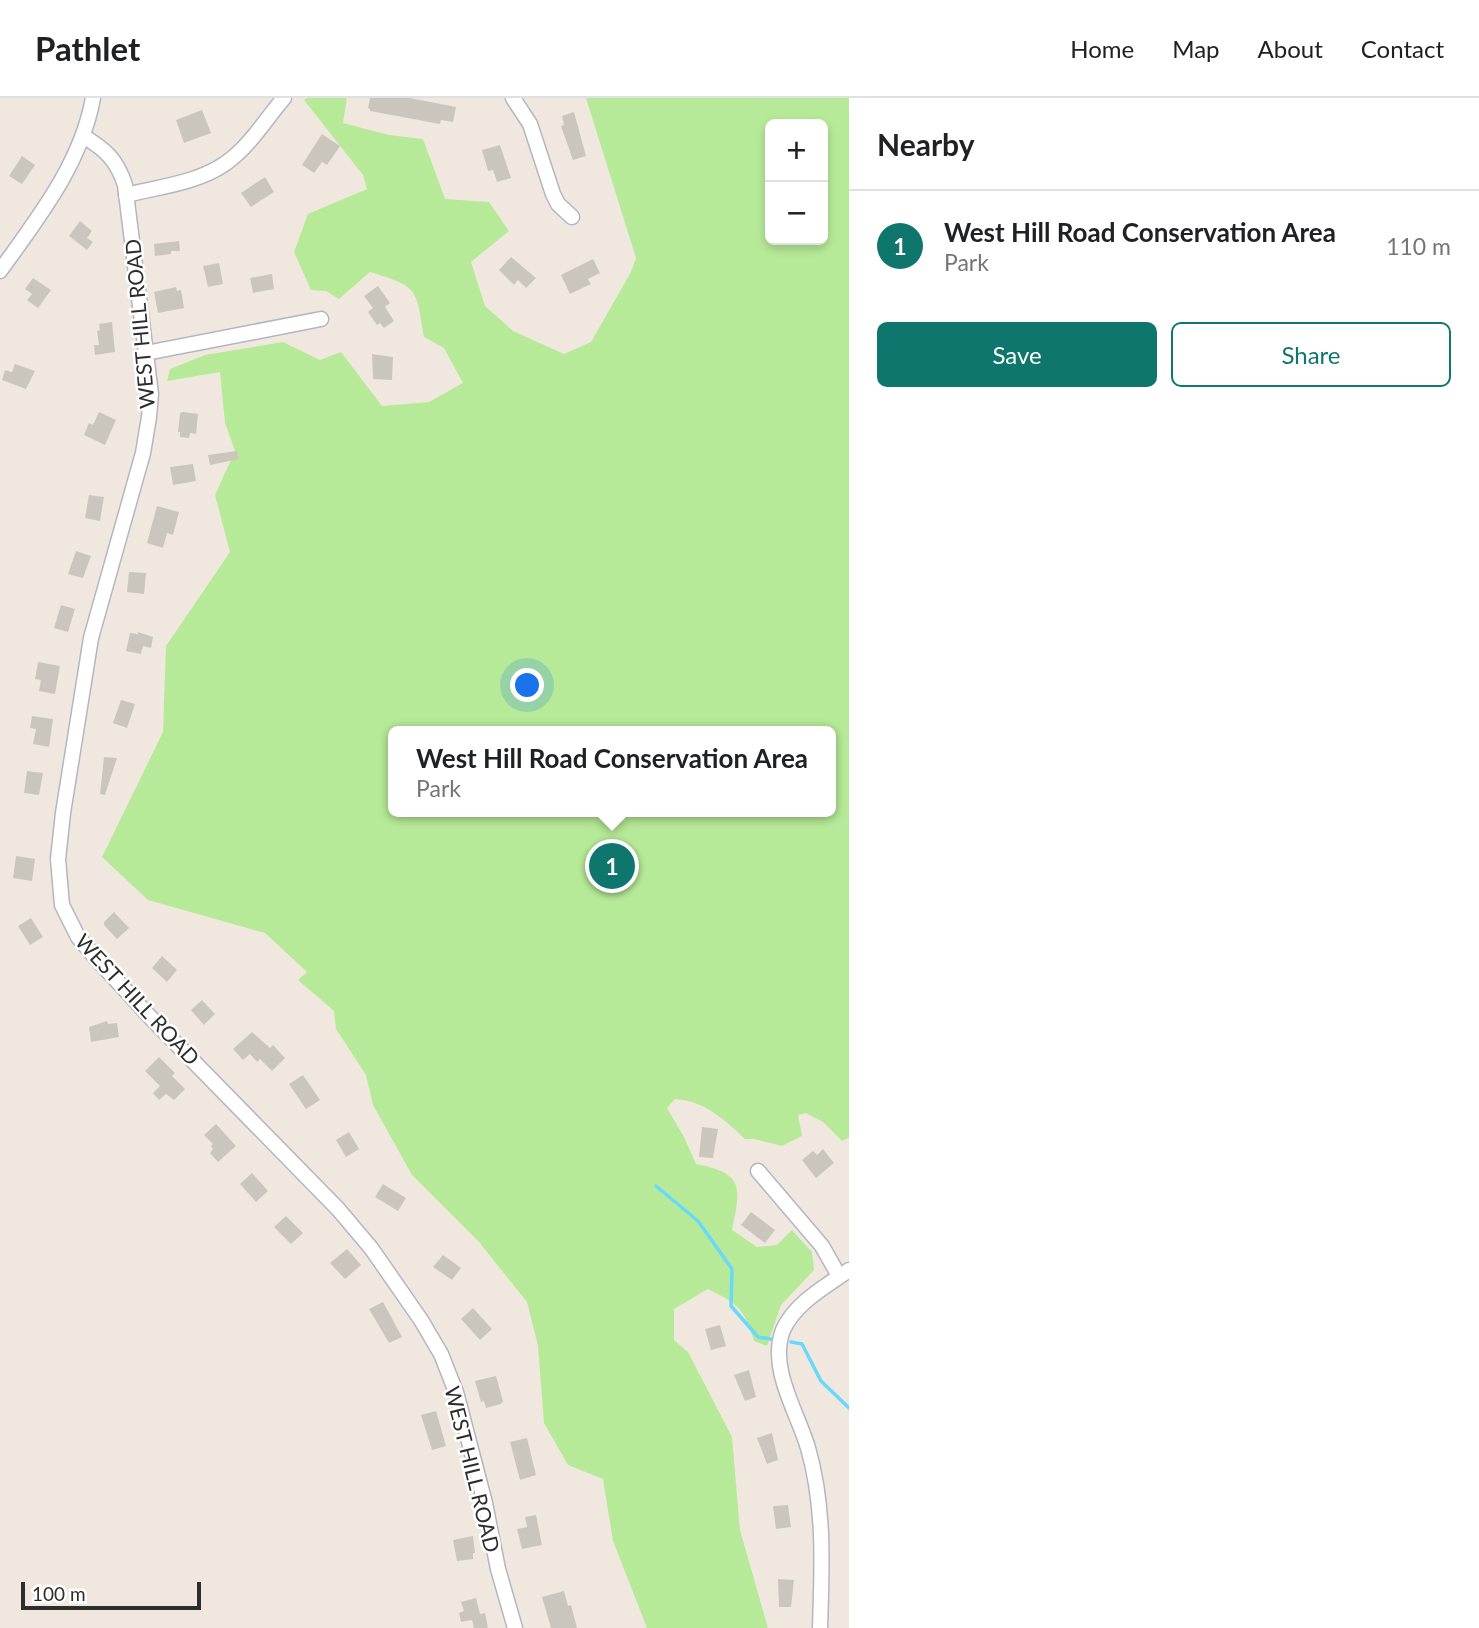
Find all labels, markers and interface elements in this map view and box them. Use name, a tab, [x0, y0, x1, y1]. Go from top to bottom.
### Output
text: Pathlet	[35, 28, 140, 68]
text: Home	[1070, 34, 1134, 63]
text: Map	[1172, 34, 1220, 63]
text: About	[1258, 34, 1323, 63]
text: Contact	[1361, 34, 1444, 63]
map controls	[765, 119, 828, 245]
button: +	[765, 119, 828, 182]
text: Nearby	[877, 126, 975, 162]
button: −	[765, 182, 828, 245]
text: West Hill Road Conservation Area	[944, 216, 1336, 248]
text: 1	[893, 232, 907, 260]
text: 110 m	[1386, 232, 1451, 260]
street label: WEST HILL ROAD	[119, 238, 159, 410]
text: Park	[944, 248, 989, 276]
button: Save	[877, 322, 1157, 387]
button: Share	[1171, 322, 1451, 387]
your location	[510, 668, 544, 702]
popup	[388, 726, 836, 817]
text: West Hill Road Conservation Area	[416, 742, 808, 774]
text: Park	[416, 774, 461, 802]
pin: 1	[589, 840, 635, 892]
street label: WEST HILL ROAD	[71, 928, 205, 1070]
street label: WEST HILL ROAD	[440, 1383, 506, 1555]
scale bar	[21, 1579, 201, 1611]
text: 100 m	[32, 1582, 86, 1605]

